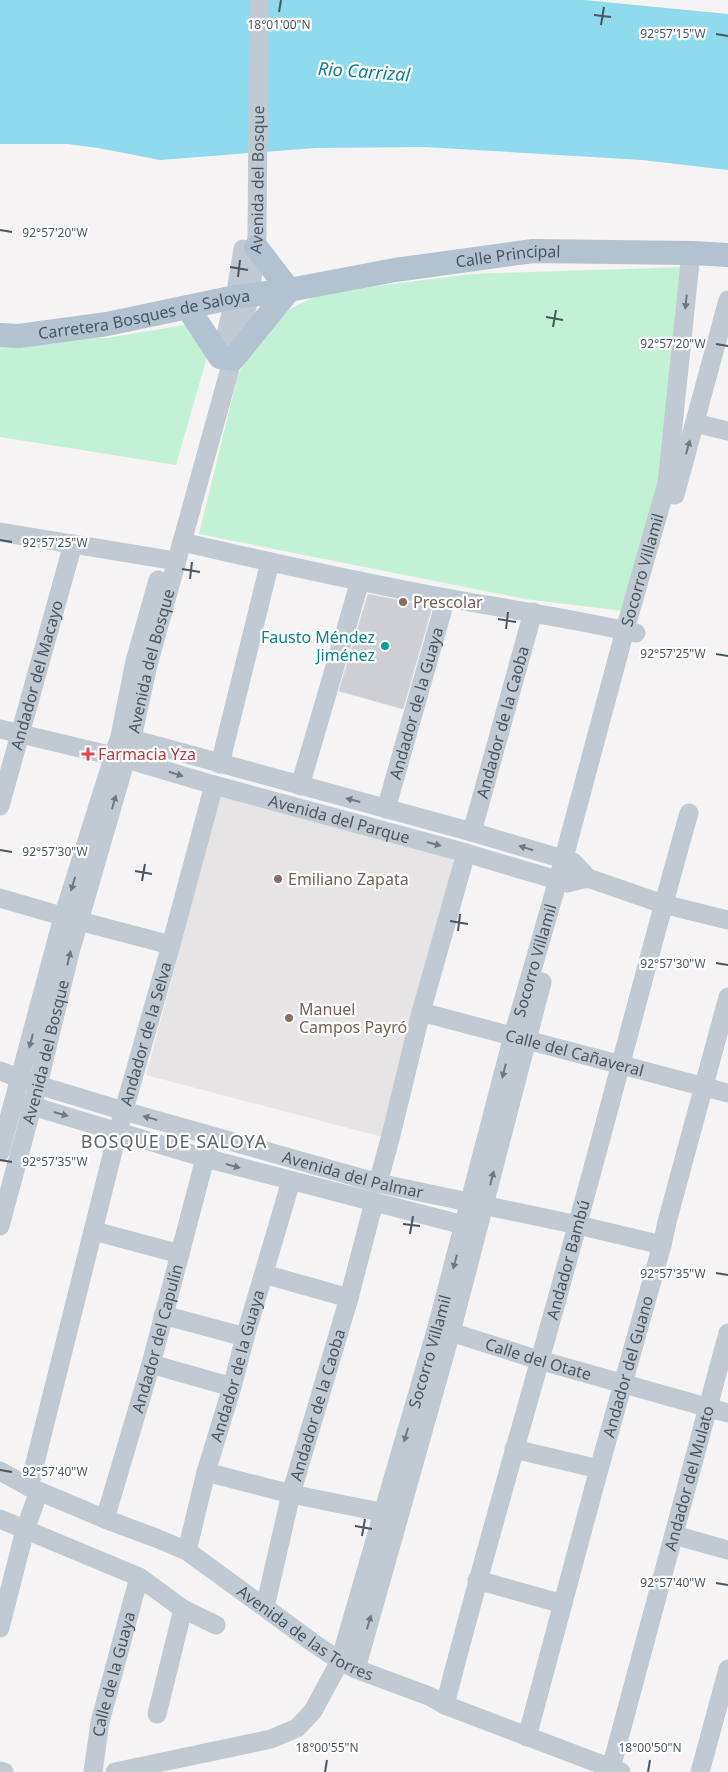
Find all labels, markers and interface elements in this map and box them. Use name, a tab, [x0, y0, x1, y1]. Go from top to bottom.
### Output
text: 18°01'00"N	[247, 16, 311, 33]
text: 92°57'15"W	[640, 25, 706, 42]
water label: Rio Carrizal	[317, 56, 411, 86]
street label: Avenida del Bosque	[244, 105, 269, 255]
text: 92°57'20"W	[22, 224, 88, 241]
street label: Calle Principal	[454, 240, 561, 273]
street label: Carretera Bosques de Saloya	[37, 284, 251, 344]
one-way arrow	[682, 294, 690, 310]
text: 92°57'20"W	[640, 335, 706, 352]
one-way arrow	[685, 439, 693, 454]
street label: Socorro Villamil	[616, 511, 669, 629]
text: 92°57'25"W	[22, 534, 88, 551]
street label: Avenida del Bosque	[122, 586, 180, 735]
place label: Prescolar	[413, 591, 483, 613]
marker: Prescolar	[397, 596, 409, 608]
street label: Andador del Macayo	[5, 598, 68, 752]
street label: Andador de la Guaya	[384, 625, 448, 782]
place label: Fausto Méndez Jiménez	[261, 626, 375, 666]
marker: Fausto Méndez Jiménez	[379, 640, 391, 652]
street label: Andador de la Caoba	[471, 643, 534, 801]
text: 92°57'25"W	[640, 645, 706, 662]
place label: Farmacia Yza	[98, 743, 196, 765]
marker: Farmacia Yza	[82, 748, 94, 760]
one-way arrow	[169, 771, 184, 779]
street label: Avenida del Parque	[266, 789, 412, 848]
one-way arrow	[110, 794, 118, 809]
one-way arrow	[345, 796, 360, 804]
one-way arrow	[427, 840, 442, 848]
text: 92°57'30"W	[22, 843, 88, 860]
one-way arrow	[518, 844, 533, 852]
place label: Emiliano Zapata	[288, 868, 409, 890]
marker: Emiliano Zapata	[272, 873, 284, 885]
one-way arrow	[69, 876, 77, 891]
street label: Socorro Villamil	[508, 901, 562, 1020]
one-way arrow	[65, 950, 73, 965]
text: 92°57'30"W	[640, 955, 706, 972]
street label: Andador de la Selva	[115, 959, 177, 1108]
street label: Avenida del Bosque	[17, 977, 74, 1127]
place label: Manuel Campos Payró	[299, 998, 407, 1038]
marker: Manuel Campos Payró	[283, 1012, 295, 1024]
street label: Calle del Cañaveral	[503, 1024, 646, 1081]
one-way arrow	[26, 1033, 34, 1048]
one-way arrow	[500, 1063, 508, 1078]
one-way arrow	[53, 1111, 68, 1119]
one-way arrow	[142, 1114, 157, 1122]
district label: BOSQUE DE SALOYA	[81, 1129, 267, 1153]
street label: Avenida del Palmar	[280, 1145, 426, 1203]
text: 92°57'35"W	[22, 1153, 88, 1170]
one-way arrow	[226, 1162, 241, 1170]
one-way arrow	[488, 1171, 496, 1186]
street label: Andador Bambú	[541, 1197, 595, 1322]
one-way arrow	[451, 1255, 459, 1270]
street label: Andador del Capulín	[126, 1262, 188, 1415]
text: 92°57'35"W	[640, 1265, 706, 1282]
street label: Andador de la Guaya	[205, 1287, 269, 1445]
street label: Socorro Villamil	[403, 1292, 456, 1411]
street label: Andador del Guano	[597, 1293, 658, 1440]
street label: Andador de la Caoba	[285, 1326, 350, 1483]
street label: Calle del Otate	[482, 1333, 594, 1385]
street label: Andador del Mulato	[659, 1403, 719, 1553]
one-way arrow	[401, 1428, 409, 1443]
text: 92°57'40"W	[22, 1463, 88, 1480]
text: 92°57'40"W	[640, 1574, 706, 1591]
street label: Avenida de las Torres	[233, 1580, 377, 1685]
street label: Calle de la Guaya	[87, 1609, 140, 1738]
one-way arrow	[365, 1614, 373, 1629]
text: 18°00'55"N	[295, 1739, 359, 1756]
text: 18°00'50"N	[618, 1739, 682, 1756]

